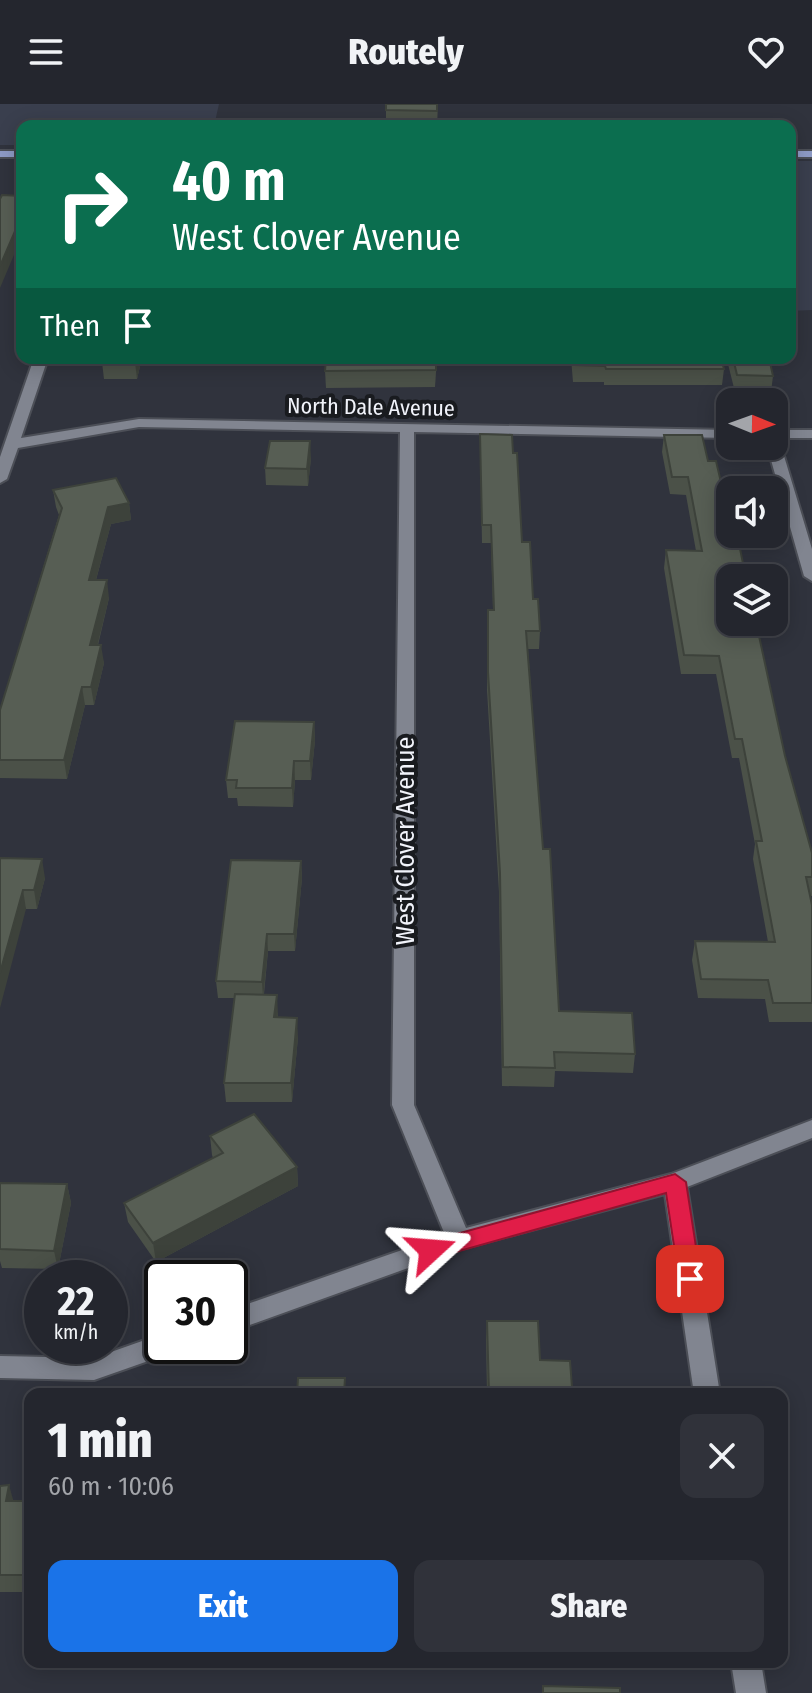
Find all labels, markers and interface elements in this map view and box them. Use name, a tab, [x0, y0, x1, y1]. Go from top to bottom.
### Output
icon: menu	[24, 30, 68, 74]
text: Routely	[348, 30, 464, 74]
icon: heart	[744, 30, 788, 74]
text: 40 m	[172, 148, 286, 215]
icon: right	[40, 152, 144, 256]
text: West Clover Avenue	[172, 216, 461, 260]
icon: arrive	[116, 304, 160, 348]
text: Then	[40, 308, 100, 344]
north arrow	[716, 388, 788, 460]
map controls	[716, 388, 788, 636]
street label: North Dale Avenue	[287, 392, 455, 422]
button: sound	[716, 476, 788, 548]
button: layers	[716, 564, 788, 636]
street label: West Clover Avenue	[390, 737, 421, 945]
position arrow	[389, 1208, 473, 1292]
pin	[656, 1245, 724, 1313]
icon: arrive	[668, 1257, 712, 1301]
speed limit sign: 30	[144, 1260, 248, 1364]
text: 22	[57, 1278, 95, 1326]
text: km/h	[54, 1320, 98, 1344]
text: 1 min	[48, 1412, 152, 1470]
button: close	[680, 1414, 764, 1498]
text: 60 m · 10:06	[48, 1471, 174, 1502]
button: Exit	[48, 1560, 398, 1652]
button: Share	[414, 1560, 764, 1652]

